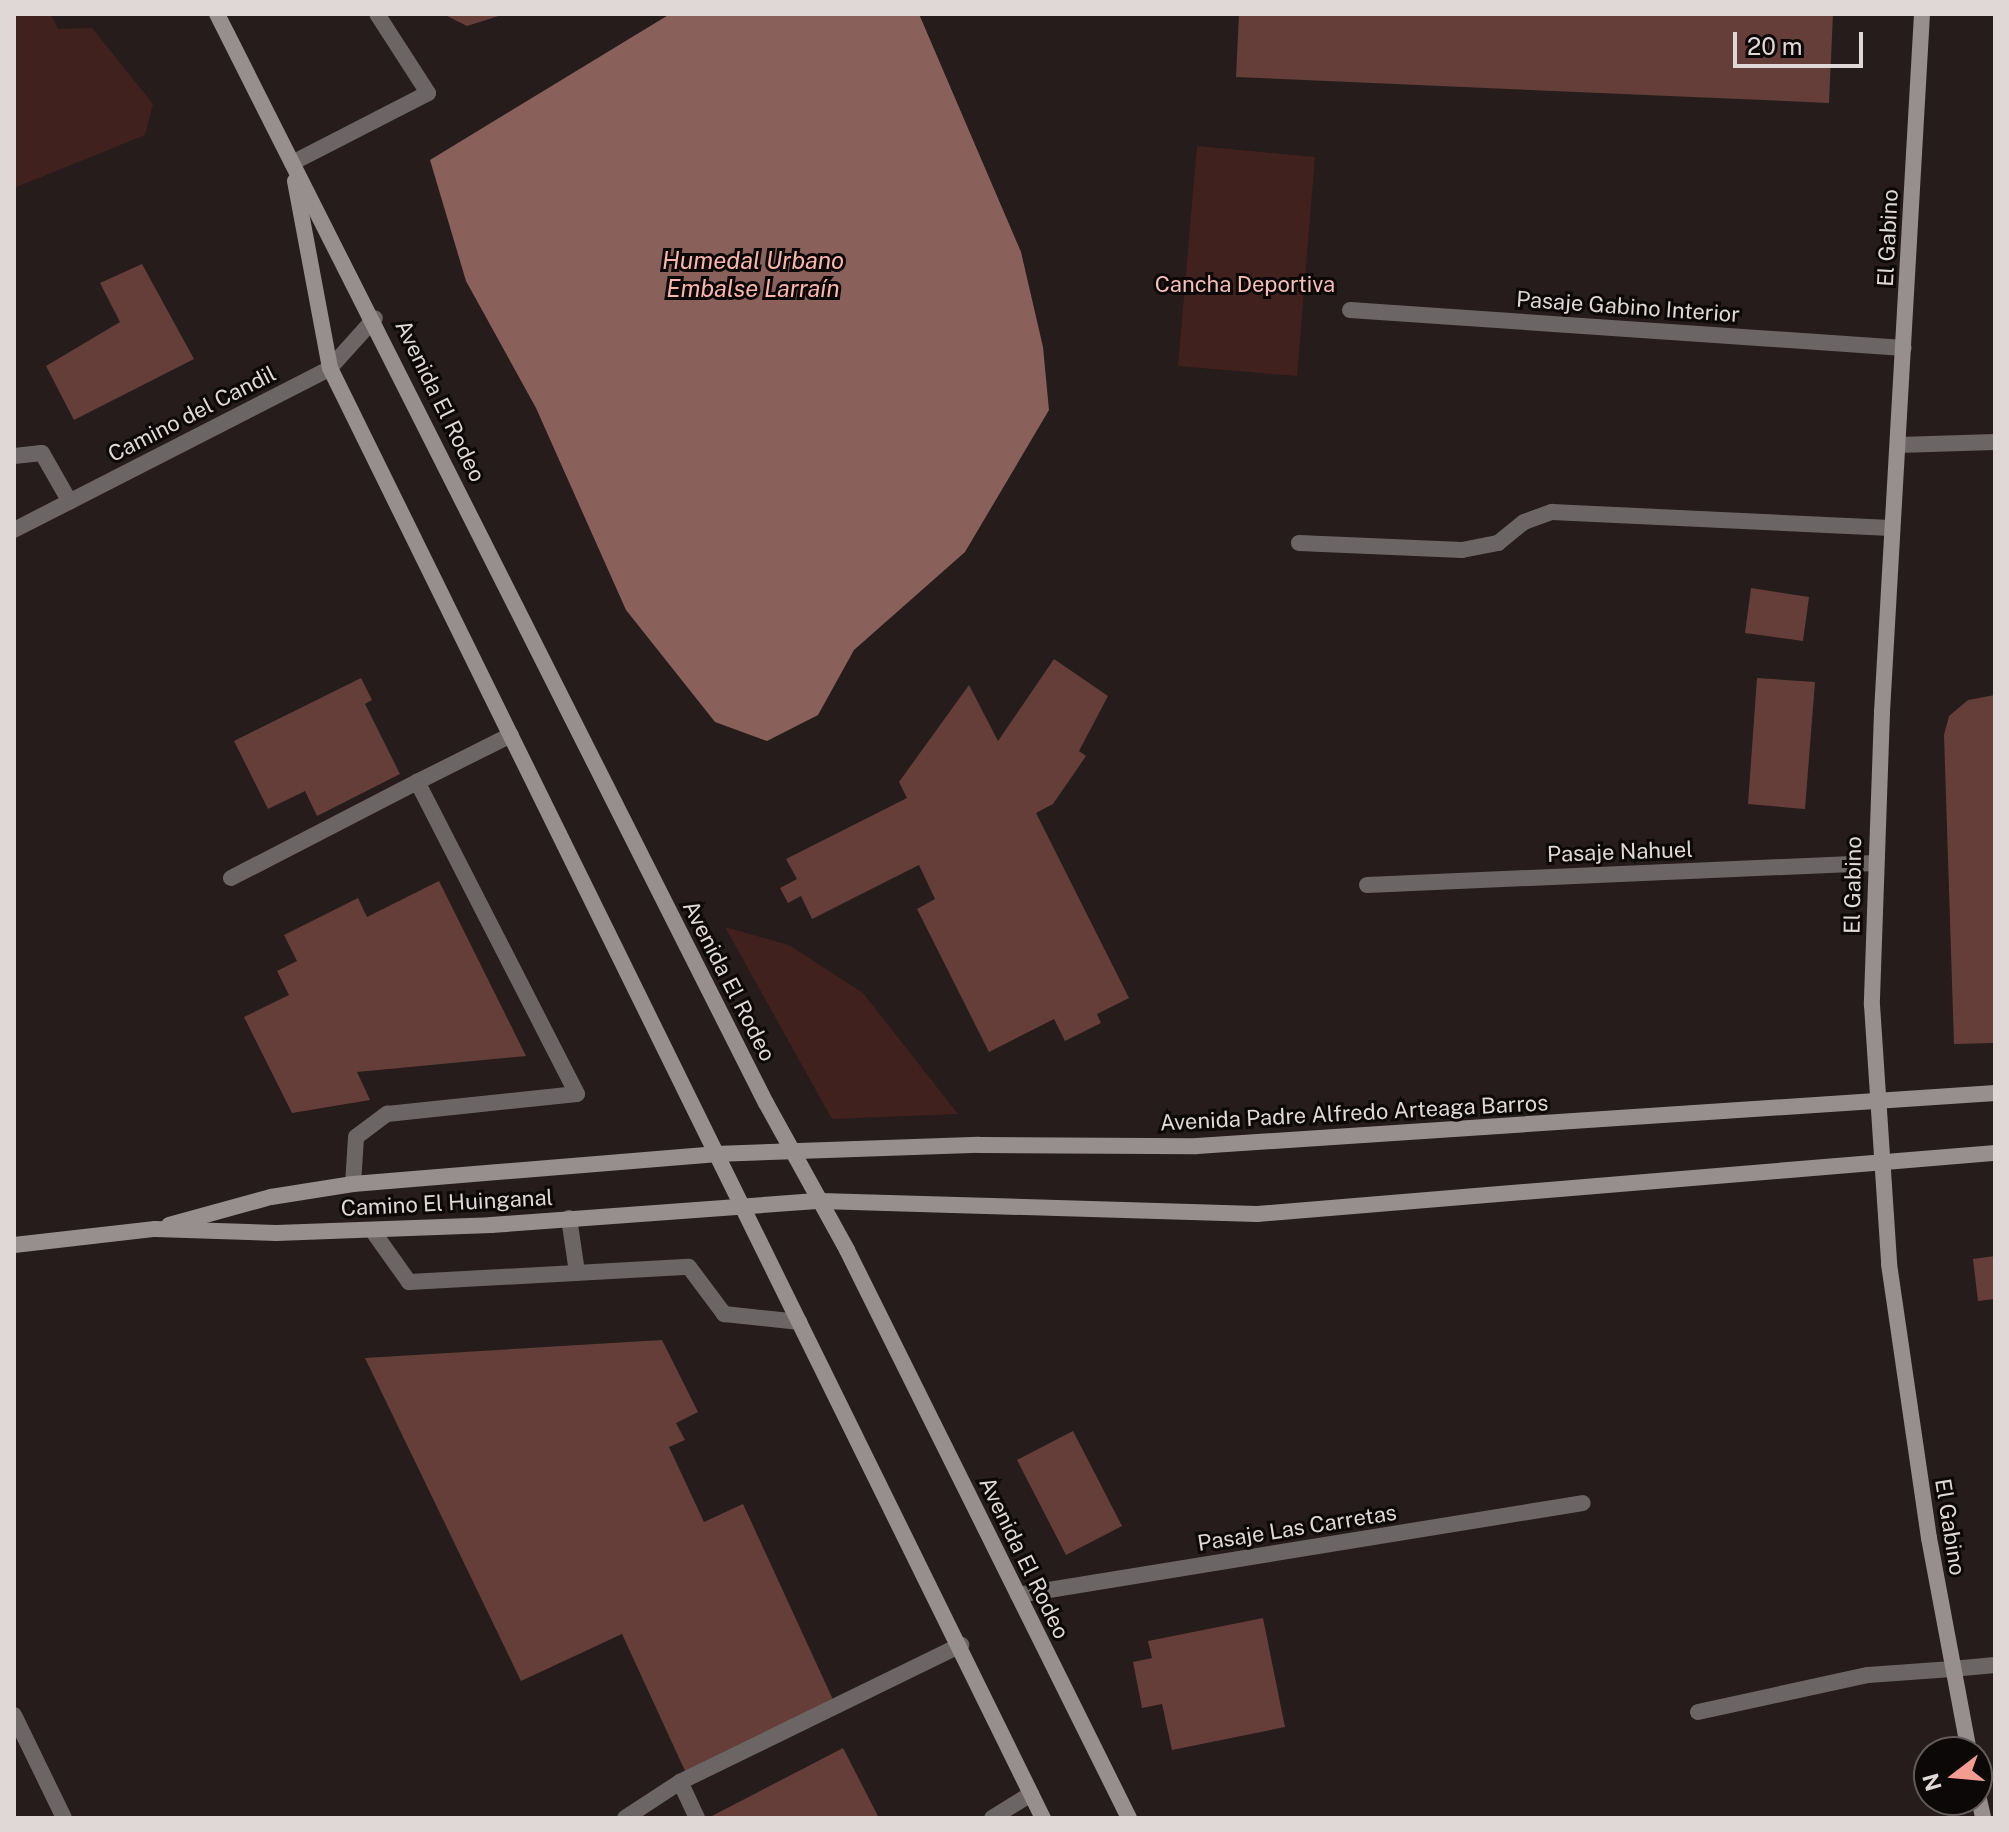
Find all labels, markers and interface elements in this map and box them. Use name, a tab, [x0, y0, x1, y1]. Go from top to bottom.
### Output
scale bar	[1737, 16, 1867, 66]
text: 20 m	[1747, 32, 1803, 60]
street label: El Gabino	[1872, 189, 1904, 287]
water label: Humedal Urbano Embalse Larraín	[662, 247, 844, 303]
park label: Cancha Deportiva	[1155, 272, 1335, 298]
street label: Pasaje Gabino Interior	[1515, 286, 1741, 328]
street label: Avenida El Rodeo	[389, 316, 491, 486]
street label: Camino del Candil	[103, 360, 281, 468]
street label: Pasaje Nahuel	[1547, 836, 1693, 868]
street label: El Gabino	[1839, 836, 1867, 934]
street label: Avenida El Rodeo	[677, 896, 781, 1066]
street label: Avenida Padre Alfredo Arteaga Barros	[1159, 1090, 1549, 1136]
street label: Camino El Huinganal	[340, 1184, 554, 1222]
street label: Avenida El Rodeo	[973, 1473, 1075, 1643]
street label: El Gabino	[1929, 1477, 1971, 1577]
street label: Pasaje Las Carretas	[1195, 1499, 1399, 1557]
north arrow	[1913, 1736, 1993, 1816]
text: N	[1917, 1770, 1947, 1794]

